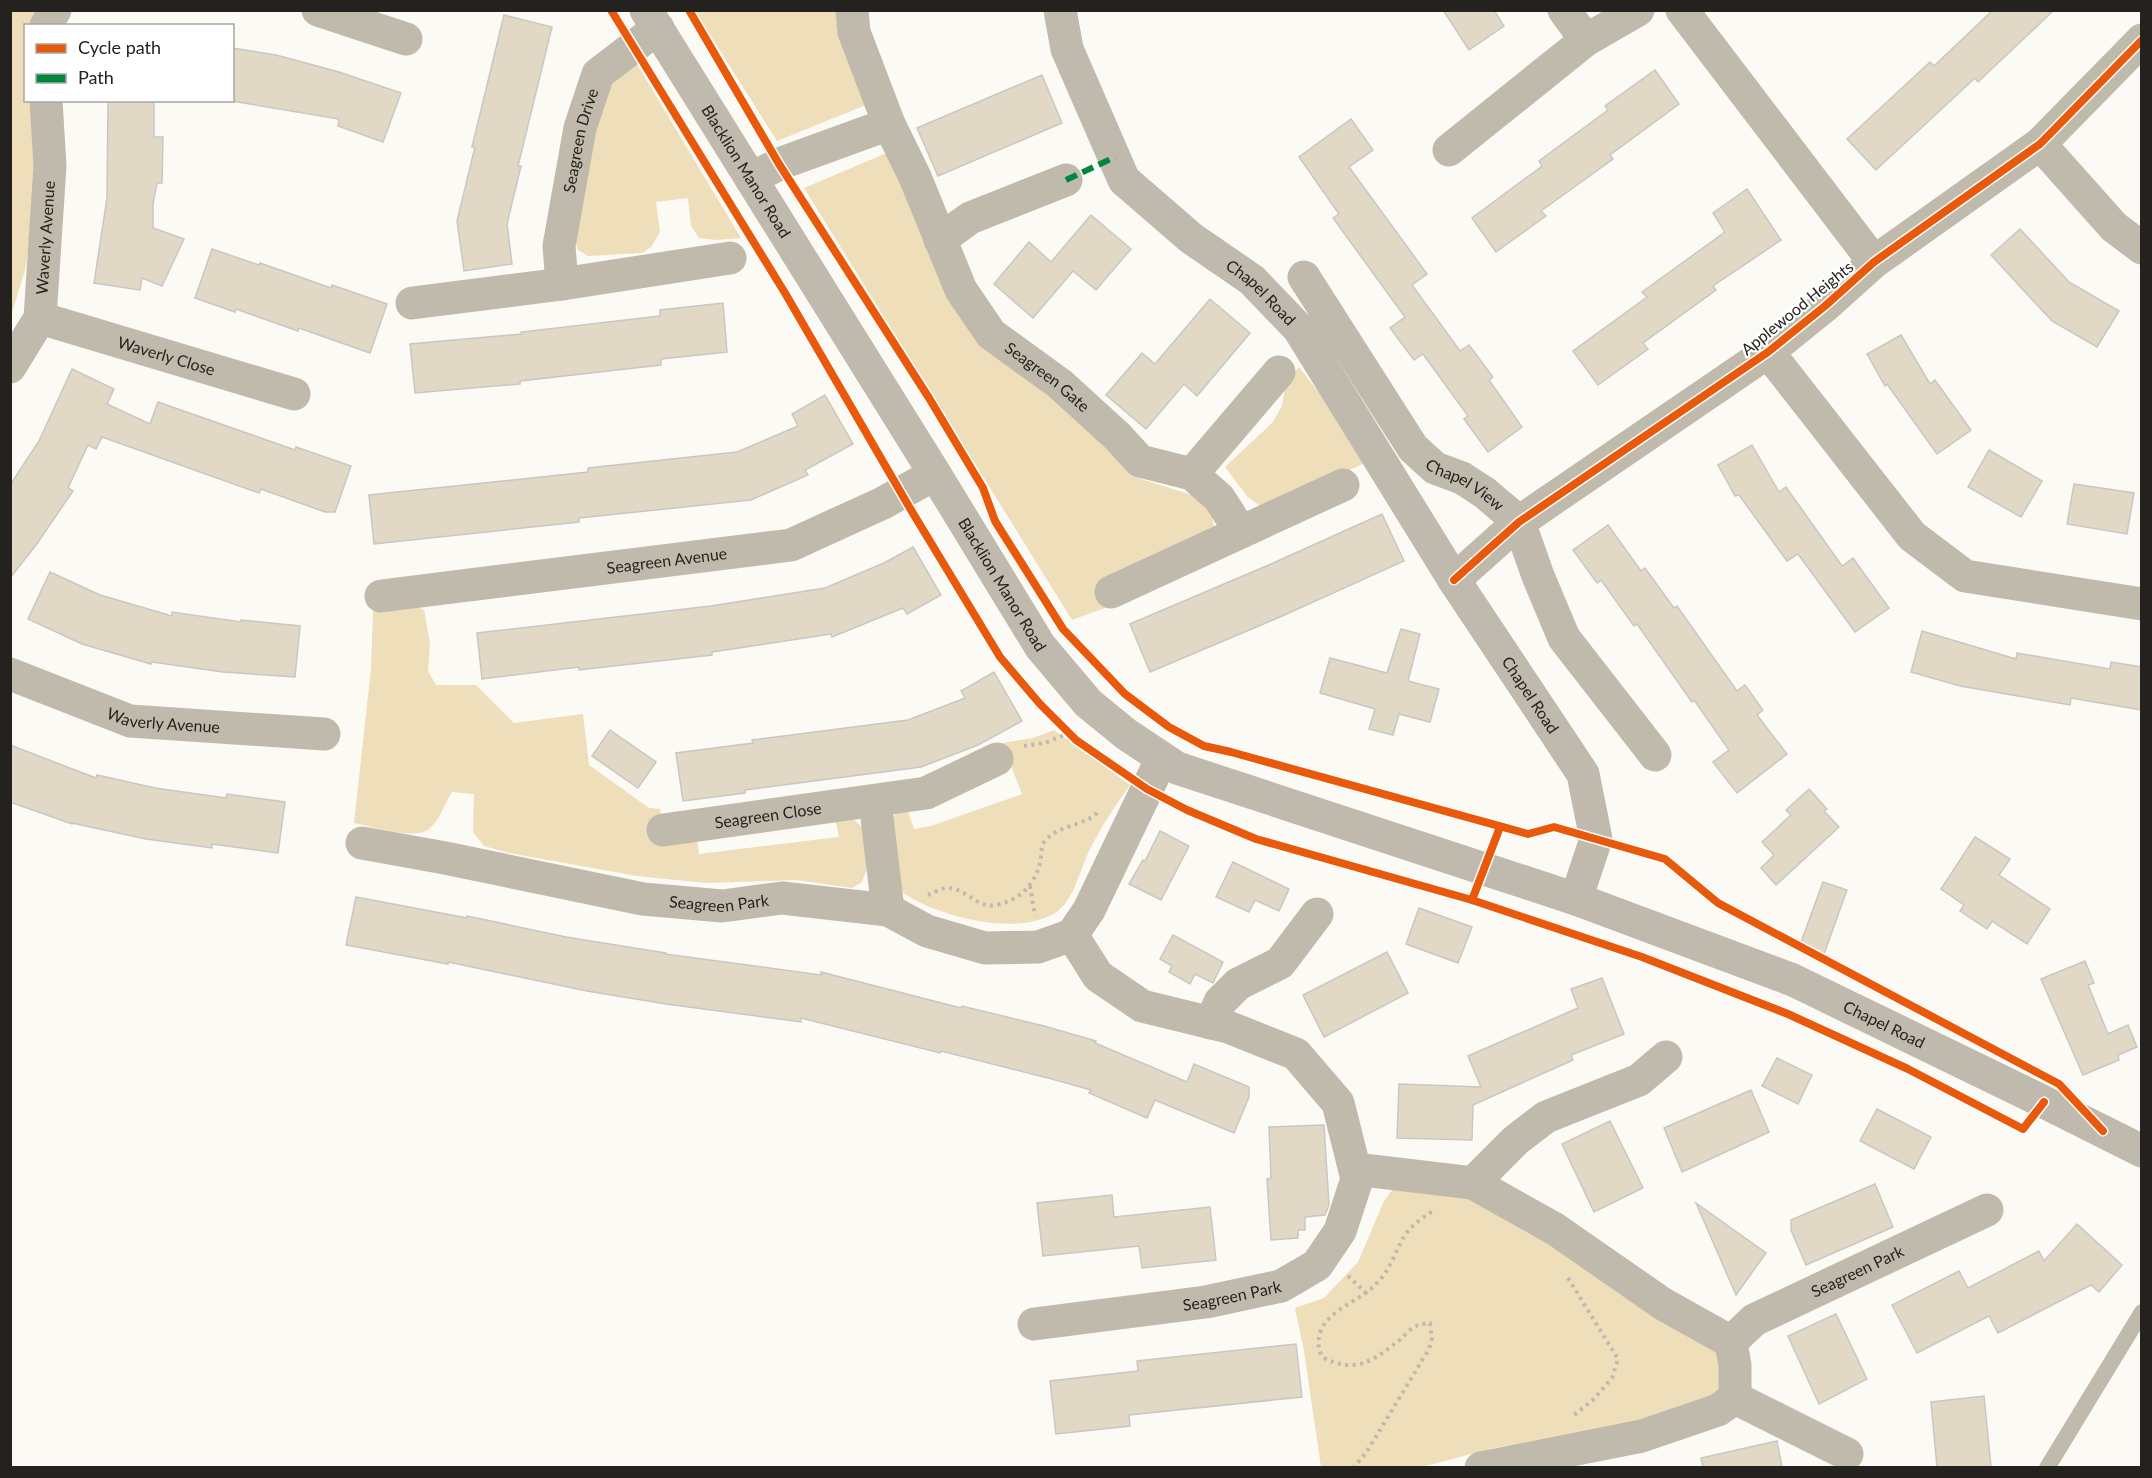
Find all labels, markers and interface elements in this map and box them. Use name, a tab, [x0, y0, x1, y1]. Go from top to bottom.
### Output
legend	[24, 24, 234, 102]
text: Cycle path	[78, 36, 161, 58]
text: Path	[78, 66, 114, 88]
street label: Seagreen Drive	[559, 86, 602, 194]
street label: Blacklion Manor Road	[698, 101, 795, 241]
street label: Waverly Avenue	[32, 180, 58, 295]
street label: Chapel Road	[1223, 255, 1300, 329]
street label: Applewood Heights	[1737, 257, 1857, 359]
street label: Waverly Close	[116, 332, 217, 379]
street label: Seagreen Gate	[1002, 337, 1094, 416]
street label: Chapel View	[1422, 454, 1509, 515]
street label: Blacklion Manor Road	[955, 514, 1051, 654]
street label: Seagreen Avenue	[605, 543, 728, 577]
street label: Chapel Road	[1498, 653, 1563, 737]
street label: Waverly Avenue	[104, 703, 221, 736]
street label: Seagreen Close	[713, 798, 823, 832]
street label: Seagreen Park	[669, 890, 771, 915]
street label: Chapel Road	[1841, 996, 1928, 1052]
street label: Seagreen Park	[1808, 1240, 1907, 1301]
street label: Seagreen Park	[1181, 1276, 1284, 1314]

